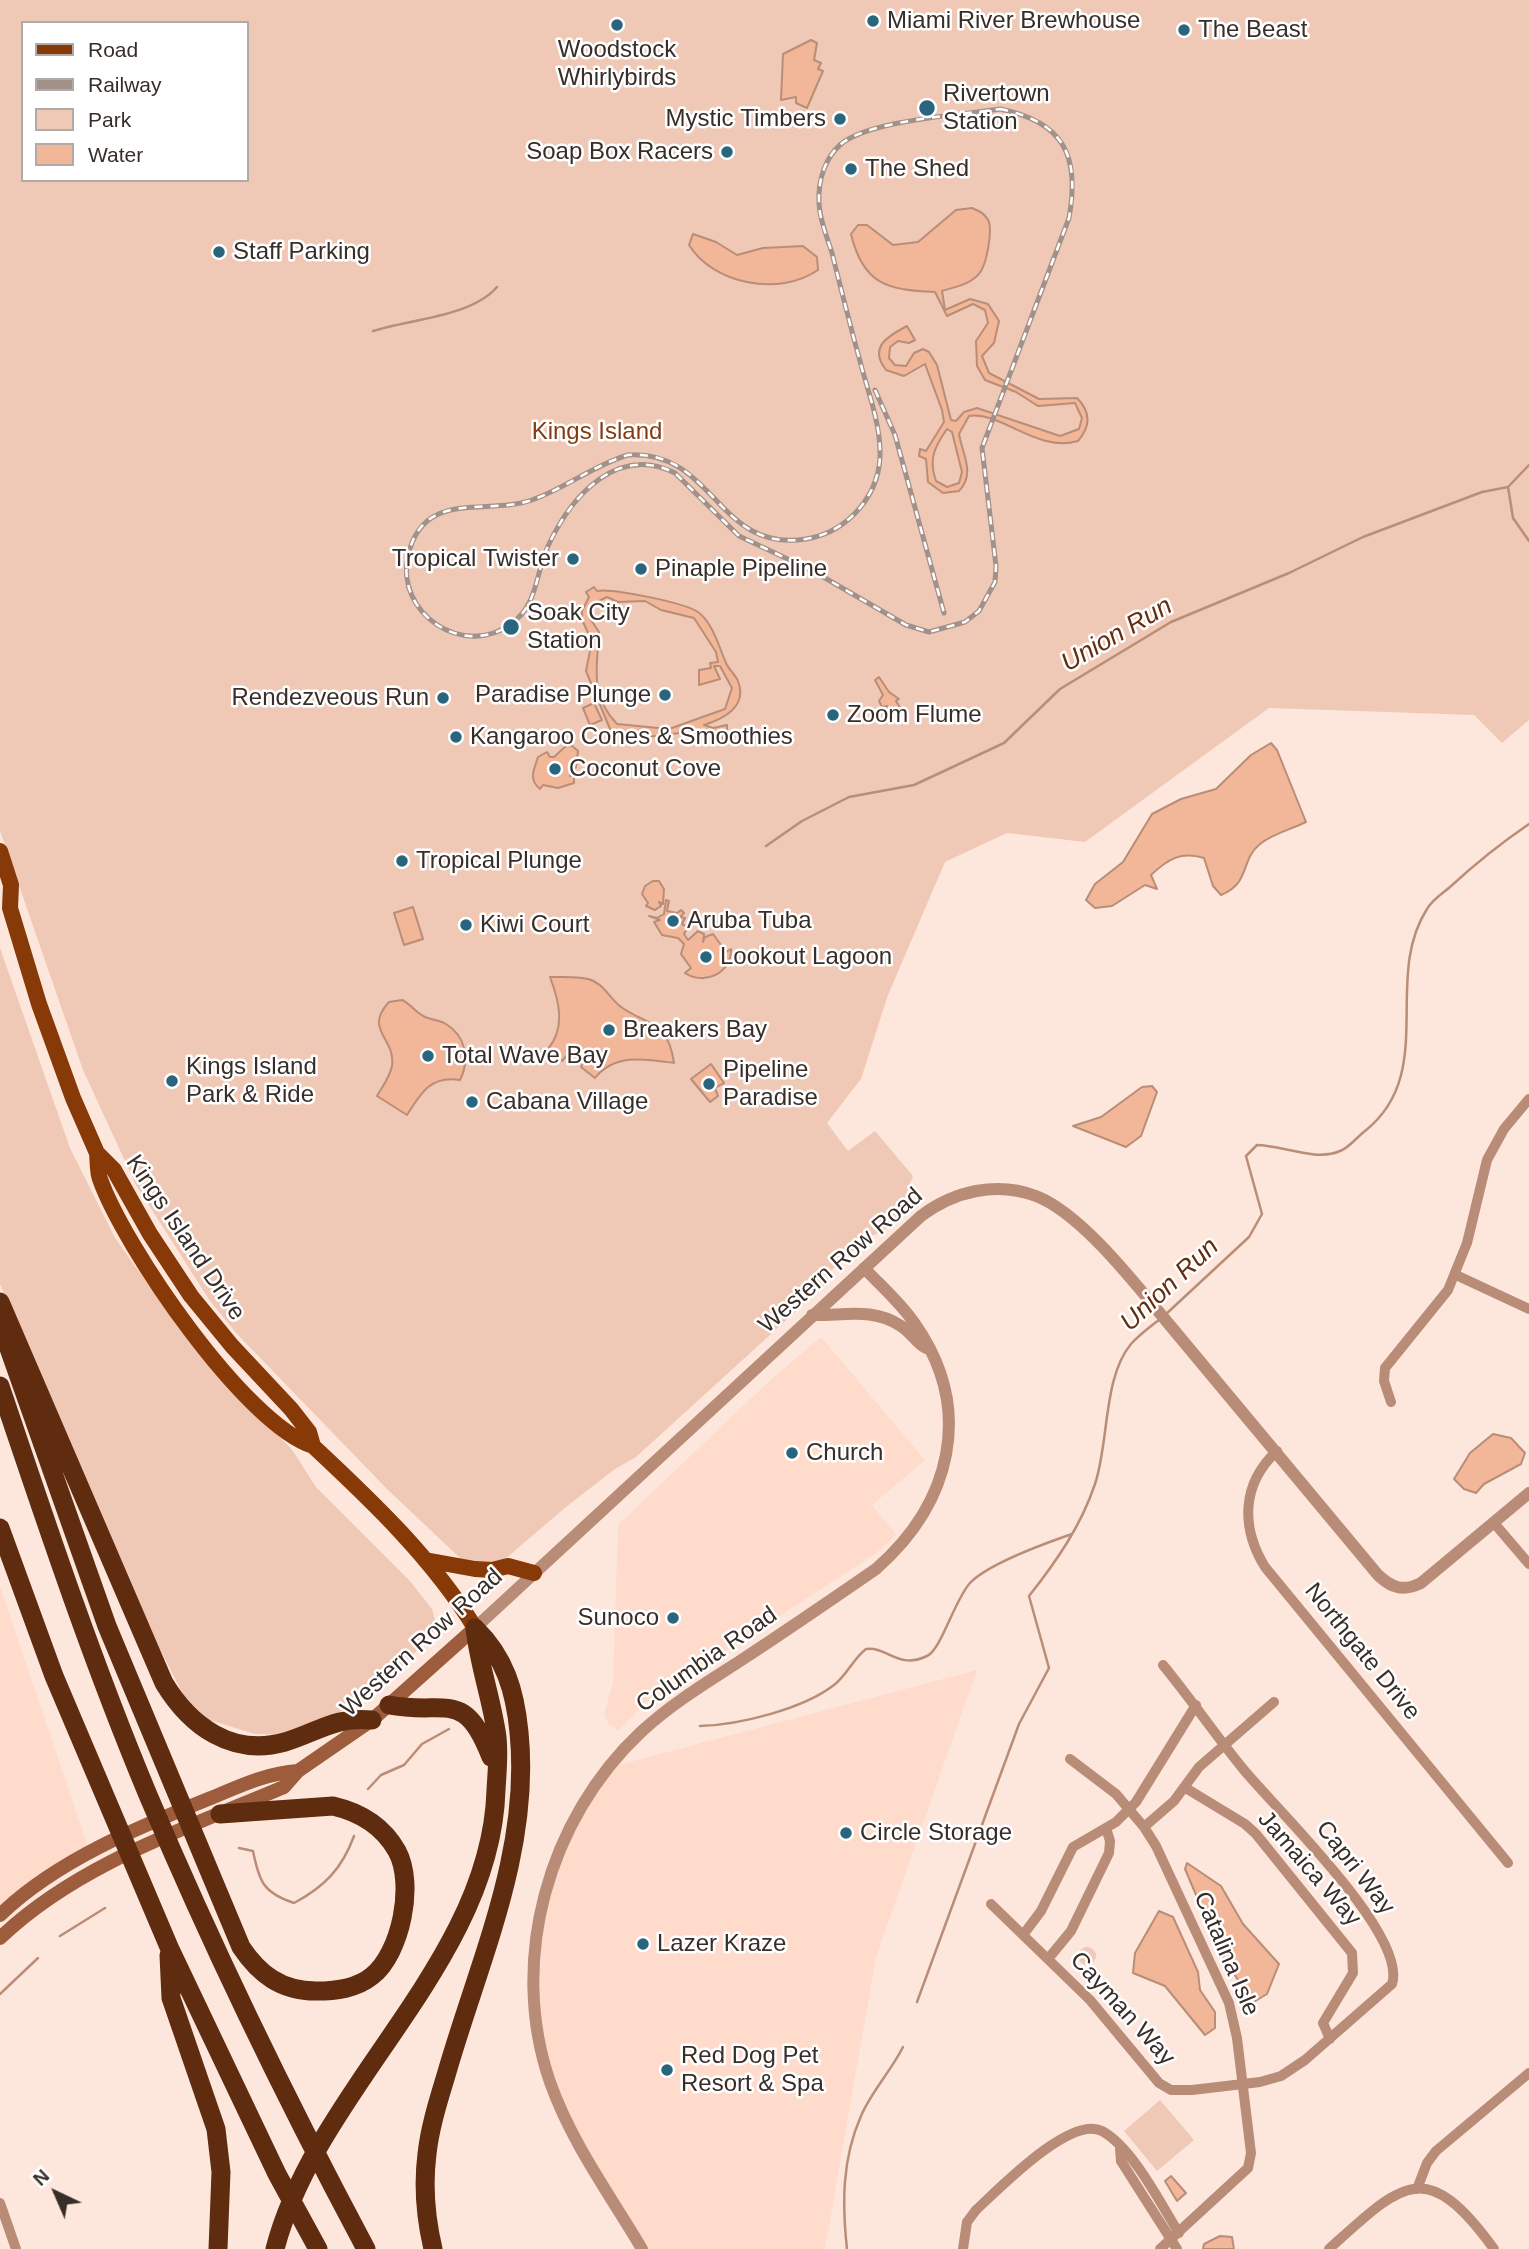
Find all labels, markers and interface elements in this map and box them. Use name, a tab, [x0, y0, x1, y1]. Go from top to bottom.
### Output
place label: Miami River Brewhouse	[887, 7, 1140, 35]
marker: Miami River Brewhouse	[865, 13, 881, 29]
place label: The Beast	[1198, 16, 1307, 44]
marker: Woodstock Whirlybirds	[609, 17, 625, 33]
legend	[21, 21, 248, 182]
marker: The Beast	[1176, 22, 1192, 38]
place label: Woodstock Whirlybirds	[558, 36, 676, 92]
text: Road	[88, 38, 138, 61]
text: Railway	[88, 73, 162, 96]
place label: Rivertown Station	[943, 80, 1050, 136]
marker: Rivertown Station	[917, 98, 937, 118]
place label: Mystic Timbers	[666, 105, 826, 133]
text: Park	[88, 108, 131, 131]
marker: Mystic Timbers	[832, 111, 848, 127]
place label: Soap Box Racers	[526, 138, 713, 166]
text: Water	[88, 143, 143, 166]
marker: Soap Box Racers	[719, 144, 735, 160]
place label: The Shed	[865, 155, 969, 183]
marker: The Shed	[843, 161, 859, 177]
place label: Staff Parking	[233, 238, 370, 266]
marker: Staff Parking	[211, 244, 227, 260]
park label: Kings Island	[532, 418, 662, 446]
place label: Tropical Twister	[392, 545, 559, 573]
marker: Tropical Twister	[565, 551, 581, 567]
place label: Pinaple Pipeline	[655, 555, 827, 583]
marker: Pinaple Pipeline	[633, 561, 649, 577]
water label: Union Run	[1056, 591, 1178, 679]
place label: Soak City Station	[527, 599, 630, 655]
marker: Soak City Station	[501, 617, 521, 637]
place label: Paradise Plunge	[475, 681, 651, 709]
place label: Rendezveous Run	[232, 684, 429, 712]
marker: Paradise Plunge	[657, 687, 673, 703]
marker: Rendezveous Run	[435, 690, 451, 706]
place label: Zoom Flume	[847, 701, 982, 729]
marker: Zoom Flume	[825, 707, 841, 723]
place label: Kangaroo Cones & Smoothies	[470, 723, 793, 751]
marker: Kangaroo Cones & Smoothies	[448, 729, 464, 745]
place label: Coconut Cove	[569, 755, 721, 783]
marker: Coconut Cove	[547, 761, 563, 777]
place label: Tropical Plunge	[416, 847, 582, 875]
marker: Tropical Plunge	[394, 853, 410, 869]
place label: Aruba Tuba	[687, 907, 812, 935]
place label: Kiwi Court	[480, 911, 589, 939]
marker: Aruba Tuba	[665, 913, 681, 929]
marker: Kiwi Court	[458, 917, 474, 933]
place label: Lookout Lagoon	[720, 943, 892, 971]
marker: Lookout Lagoon	[698, 949, 714, 965]
place label: Breakers Bay	[623, 1016, 767, 1044]
marker: Breakers Bay	[601, 1022, 617, 1038]
place label: Total Wave Bay	[442, 1042, 608, 1070]
marker: Total Wave Bay	[420, 1048, 436, 1064]
place label: Kings Island Park & Ride	[186, 1053, 317, 1109]
place label: Pipeline Paradise	[723, 1056, 818, 1112]
marker: Kings Island Park & Ride	[164, 1073, 180, 1089]
marker: Pipeline Paradise	[701, 1076, 717, 1092]
place label: Cabana Village	[486, 1088, 648, 1116]
marker: Cabana Village	[464, 1094, 480, 1110]
street label: Kings Island Drive	[119, 1150, 251, 1326]
street label: Western Row Road	[753, 1182, 929, 1340]
water label: Union Run	[1114, 1232, 1226, 1338]
place label: Church	[806, 1439, 883, 1467]
marker: Church	[784, 1445, 800, 1461]
street label: Western Row Road	[335, 1563, 509, 1723]
street label: Northgate Drive	[1298, 1578, 1426, 1726]
street label: Columbia Road	[631, 1601, 783, 1719]
place label: Sunoco	[578, 1604, 659, 1632]
marker: Sunoco	[665, 1610, 681, 1626]
street label: Jamaica Way	[1251, 1806, 1367, 1932]
street label: Capri Way	[1309, 1815, 1401, 1921]
place label: Circle Storage	[860, 1819, 1012, 1847]
marker: Circle Storage	[838, 1825, 854, 1841]
street label: Catalina Isle	[1187, 1888, 1265, 2020]
place label: Lazer Kraze	[657, 1930, 786, 1958]
marker: Lazer Kraze	[635, 1936, 651, 1952]
street label: Cayman Way	[1063, 1946, 1181, 2072]
place label: Red Dog Pet Resort & Spa	[681, 2042, 824, 2098]
marker: Red Dog Pet Resort & Spa	[659, 2062, 675, 2078]
north arrow	[21, 2158, 91, 2228]
text: N	[29, 2165, 53, 2190]

